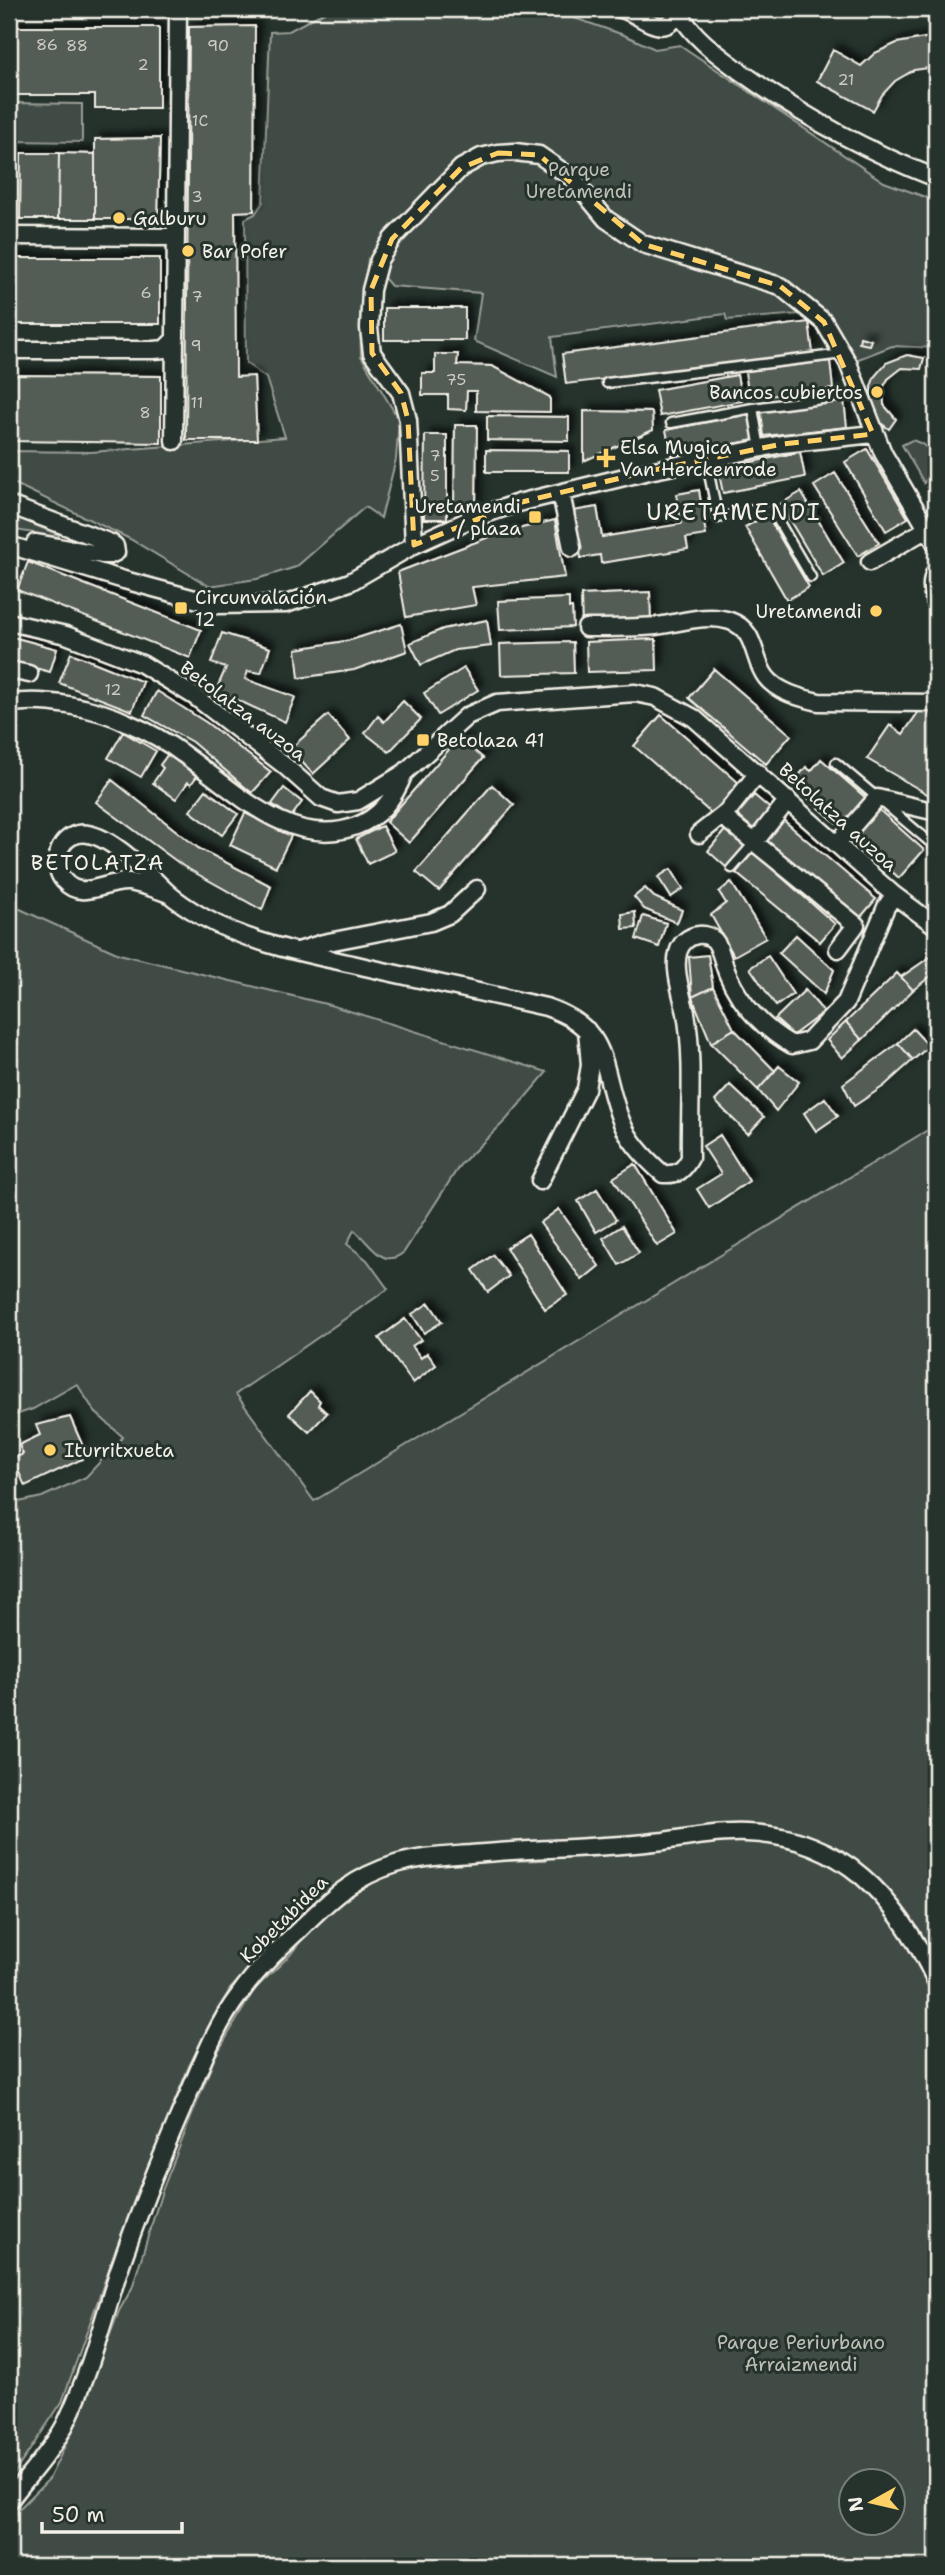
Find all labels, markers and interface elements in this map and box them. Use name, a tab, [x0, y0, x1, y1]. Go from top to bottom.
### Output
house number: 86	[36, 34, 58, 55]
house number: 88	[66, 35, 88, 56]
house number: 90	[207, 35, 229, 56]
house number: 2	[137, 54, 149, 75]
house number: 21	[837, 69, 855, 90]
house number: 1C	[192, 110, 208, 131]
park label: Parque Uretamendi	[526, 157, 632, 204]
house number: 3	[191, 186, 203, 207]
place label: Galburu	[133, 206, 206, 231]
marker: Galburu	[111, 210, 127, 226]
place label: Bar Pofer	[202, 239, 287, 264]
marker: Bar Pofer	[180, 243, 196, 259]
house number: 6	[140, 282, 152, 303]
house number: 7	[191, 286, 203, 307]
house number: 9	[190, 335, 202, 356]
house number: 75	[446, 369, 466, 390]
place label: Bancos cubiertos	[709, 380, 863, 405]
marker: Bancos cubiertos	[869, 384, 885, 400]
house number: 11	[191, 392, 203, 413]
house number: 8	[139, 402, 151, 423]
place label: Elsa Mugica Van Herckenrode	[620, 435, 777, 482]
house number: 7	[429, 445, 441, 466]
marker: Elsa Mugica Van Herckenrode	[598, 450, 614, 466]
house number: 5	[430, 465, 440, 486]
place label: Uretamendi / plaza	[415, 494, 521, 541]
district label: URETAMENDI	[646, 497, 822, 527]
marker: Uretamendi / plaza	[527, 509, 543, 525]
place label: Circunvalación 12	[195, 585, 327, 632]
place label: Uretamendi	[756, 599, 862, 624]
marker: Circunvalación 12	[173, 600, 189, 616]
marker: Uretamendi	[868, 603, 884, 619]
street label: Betolatza auzoa	[175, 655, 311, 767]
house number: 12	[104, 679, 122, 700]
place label: Betolaza 41	[437, 728, 545, 753]
marker: Betolaza 41	[415, 732, 431, 748]
street label: Betolatza auzoa	[773, 757, 903, 877]
district label: BETOLATZA	[31, 849, 165, 877]
place label: Iturritxueta	[64, 1438, 174, 1463]
marker: Iturritxueta	[42, 1442, 58, 1458]
street label: Kobetabidea	[235, 1870, 333, 1968]
park label: Parque Periurbano Arraizmendi	[717, 2330, 885, 2377]
north arrow	[836, 2466, 906, 2536]
scale bar	[42, 2491, 182, 2535]
text: N	[842, 2495, 869, 2513]
text: 50 m	[52, 2501, 105, 2529]

